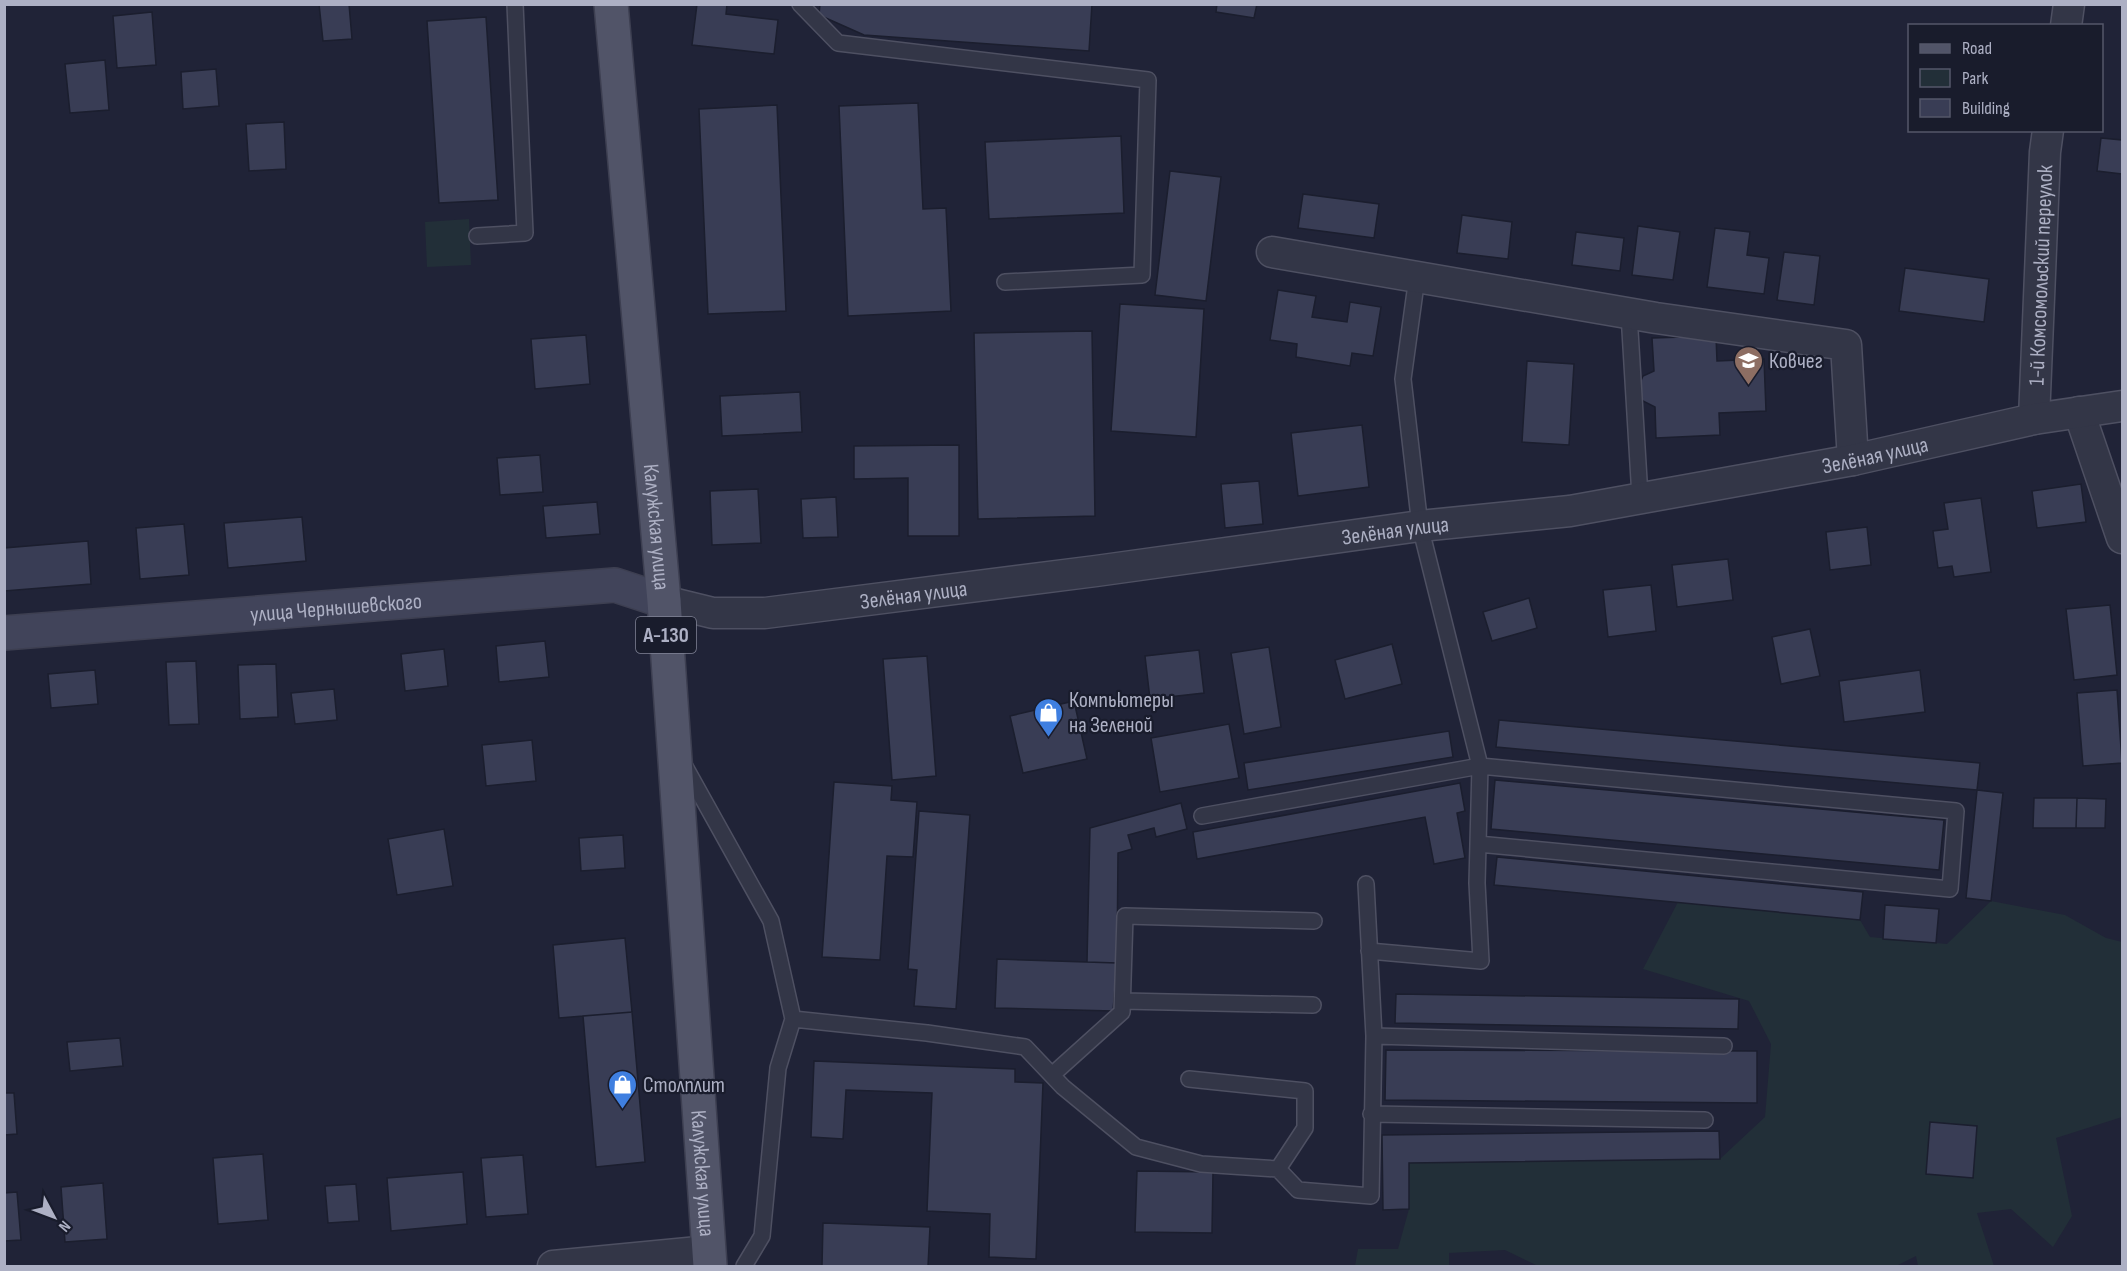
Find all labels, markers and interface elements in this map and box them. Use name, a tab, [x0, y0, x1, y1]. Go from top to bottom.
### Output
legend	[1908, 24, 2103, 132]
text: Road	[1962, 38, 1992, 59]
text: Park	[1962, 68, 1988, 89]
text: Building	[1962, 98, 2010, 119]
street label: 1-й Комсомольский переулок	[2023, 164, 2059, 386]
school or university icon: Ковчег	[1732, 344, 1764, 386]
place label: Ковчег	[1769, 348, 1823, 375]
street label: Зелёная улица	[1820, 431, 1931, 480]
street label: Калужская улица	[637, 463, 675, 591]
street label: Зелёная улица	[1340, 511, 1450, 552]
street label: Зелёная улица	[858, 575, 969, 616]
street label: улица Чернышевского	[249, 588, 423, 629]
road number: А-130	[636, 617, 696, 653]
place label: Компьютеры на Зеленой	[1069, 687, 1174, 739]
shop icon: Компьютеры на Зеленой	[1032, 696, 1064, 738]
shop icon: Столплит	[606, 1068, 638, 1110]
place label: Столплит	[643, 1072, 725, 1099]
street label: Калужская улица	[684, 1109, 720, 1238]
north arrow	[24, 1187, 84, 1247]
text: N	[54, 1216, 74, 1235]

